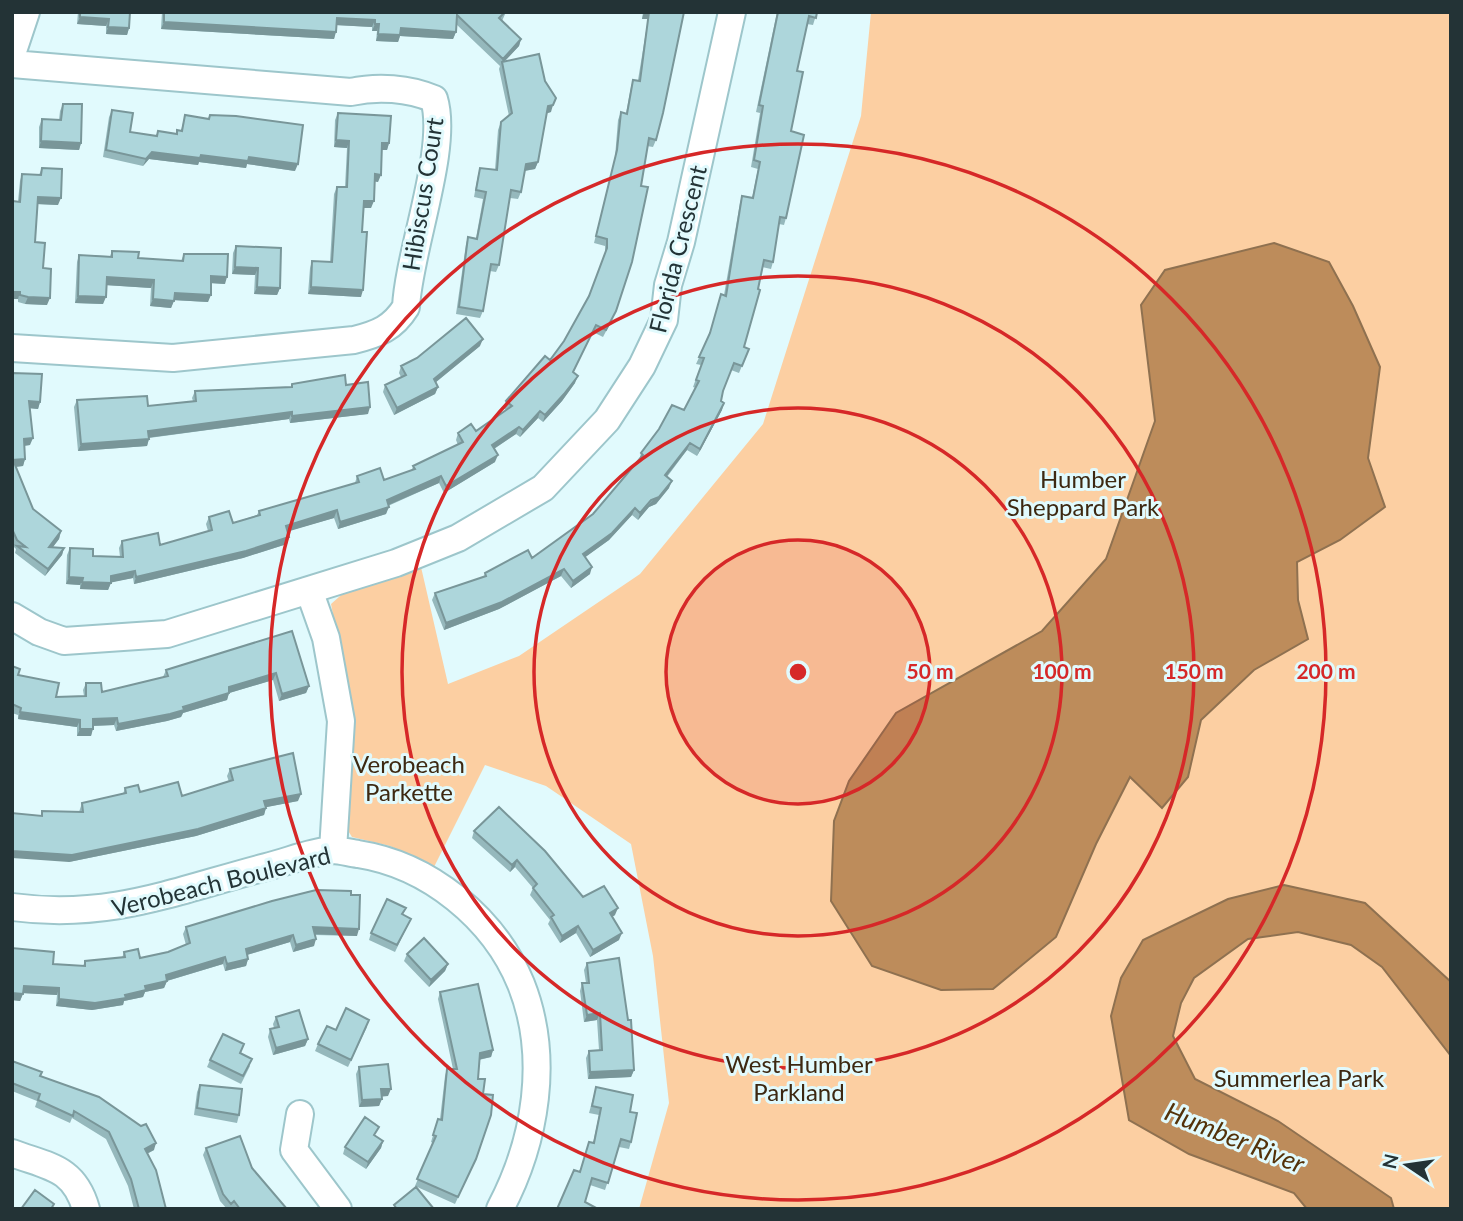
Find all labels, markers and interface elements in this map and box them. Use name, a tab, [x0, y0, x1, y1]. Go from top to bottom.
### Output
street label: Hibiscus Court	[396, 115, 449, 273]
street label: Florida Crescent	[642, 162, 712, 336]
park label: Humber Sheppard Park	[1007, 464, 1160, 521]
text: 50 m	[906, 658, 954, 683]
text: 100 m	[1032, 658, 1092, 683]
text: 150 m	[1164, 658, 1224, 683]
text: 200 m	[1296, 658, 1356, 683]
centre of rings	[786, 660, 810, 684]
park label: Verobeach Parkette	[353, 749, 465, 806]
street label: Verobeach Boulevard	[109, 840, 333, 922]
park label: West Humber Parkland	[725, 1049, 873, 1106]
park label: Summerlea Park	[1214, 1063, 1385, 1092]
water label: Humber River	[1161, 1095, 1310, 1180]
north arrow	[1372, 1130, 1442, 1200]
text: N	[1377, 1151, 1403, 1171]

